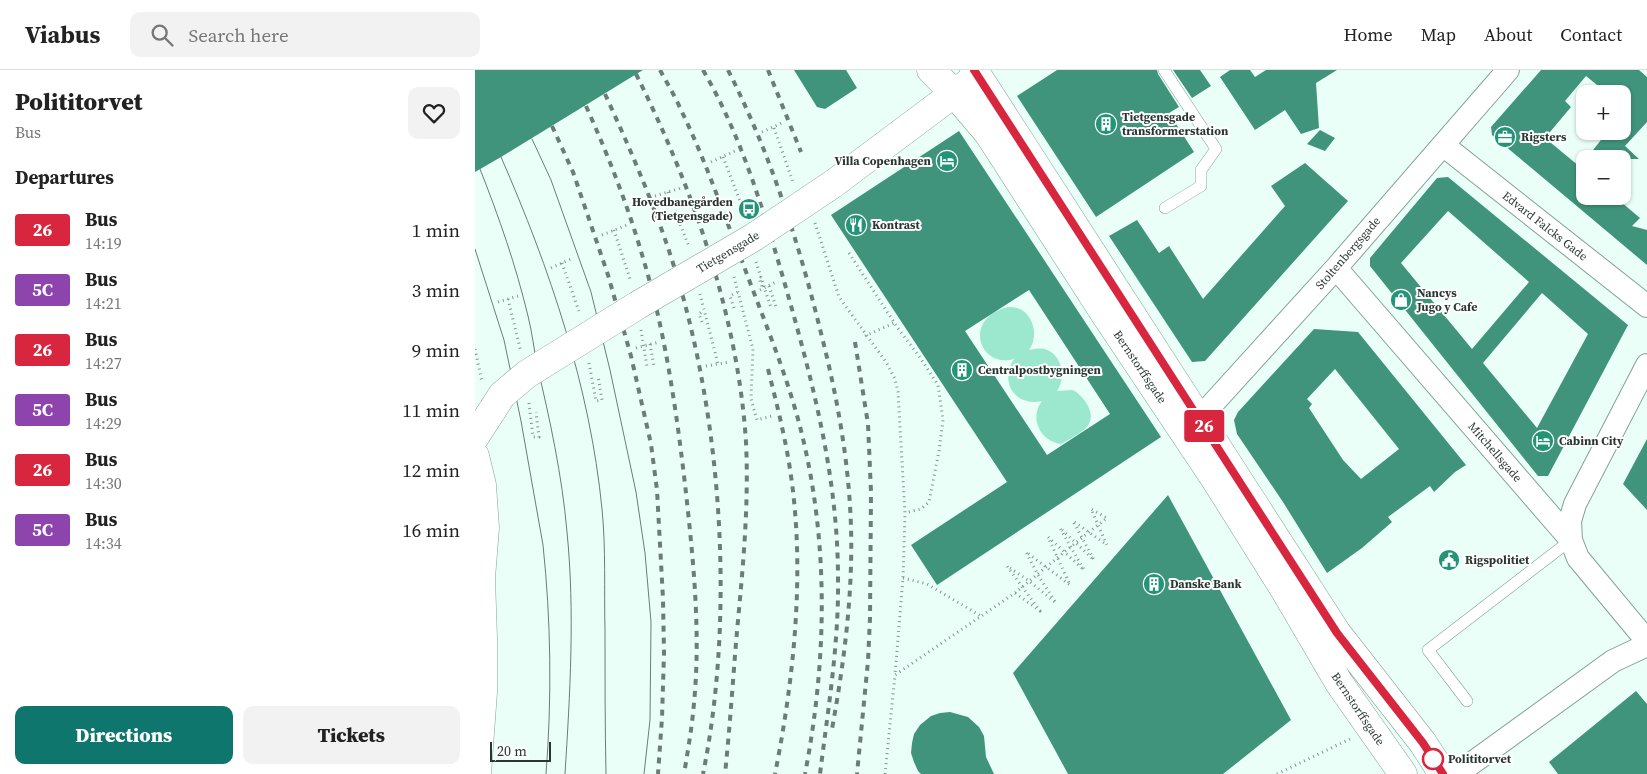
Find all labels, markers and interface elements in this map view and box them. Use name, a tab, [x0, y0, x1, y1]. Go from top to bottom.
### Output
search box	[130, 12, 480, 57]
text: Viabus	[25, 18, 100, 51]
icon: search	[148, 21, 176, 49]
text: Search here	[188, 22, 289, 48]
text: Home	[1344, 22, 1393, 47]
text: Map	[1421, 22, 1456, 47]
text: About	[1484, 22, 1532, 47]
text: Contact	[1560, 22, 1622, 47]
text: Polititorvet	[15, 85, 143, 118]
map controls	[1576, 85, 1631, 205]
button: +	[1576, 85, 1631, 140]
button: heart	[408, 87, 460, 139]
place label: Tietgensgade transformerstation	[1122, 109, 1229, 139]
building icon: Tietgensgade transformerstation	[1094, 112, 1118, 136]
text: Bus	[15, 121, 41, 143]
office icon: Rigsters	[1493, 125, 1517, 149]
place label: Rigsters	[1521, 129, 1567, 145]
hotel icon: Villa Copenhagen	[935, 149, 959, 173]
button: −	[1576, 150, 1631, 205]
place label: Villa Copenhagen	[834, 153, 932, 169]
text: Departures	[15, 164, 114, 190]
street label: Edvard Falcks Gade	[1499, 188, 1591, 264]
place label: Hovedbanegården (Tietgensgade)	[632, 194, 734, 224]
bus stop icon: Hovedbanegården (Tietgensgade)	[737, 197, 761, 221]
text: Bus	[85, 206, 117, 232]
restaurant icon: Kontrast	[844, 213, 868, 237]
street label: Stoltenbergsgade	[1312, 213, 1384, 293]
text: 26	[33, 217, 52, 242]
text: 1 min	[412, 217, 460, 243]
place label: Kontrast	[872, 217, 921, 233]
street label: Tietgensgade	[694, 227, 762, 277]
text: 14:19	[85, 232, 122, 254]
text: Bus	[85, 266, 117, 292]
text: 5C	[32, 277, 53, 302]
text: 3 min	[412, 277, 460, 303]
place label: Nancys Jugo y Cafe	[1416, 285, 1478, 315]
shop icon: Nancys Jugo y Cafe	[1389, 288, 1413, 312]
text: 14:21	[85, 292, 122, 314]
text: Bus	[85, 326, 117, 352]
street label: Bernstorffsgade	[1110, 327, 1170, 407]
text: 26	[33, 337, 52, 362]
text: 9 min	[412, 337, 460, 363]
text: 14:27	[85, 352, 122, 374]
building icon: Centralpostbygningen	[950, 358, 974, 382]
place label: Centralpostbygningen	[978, 362, 1102, 378]
text: Bus	[85, 386, 117, 412]
text: 5C	[32, 397, 53, 422]
text: 11 min	[402, 397, 460, 423]
line badge: 26	[1181, 410, 1227, 442]
text: 14:29	[85, 412, 122, 434]
text: 26	[1194, 413, 1214, 438]
street label: Mitchellsgade	[1464, 419, 1526, 485]
hotel icon: Cabinn City	[1531, 429, 1555, 453]
place label: Cabinn City	[1559, 433, 1624, 449]
text: Bus	[85, 446, 117, 472]
text: 26	[33, 457, 52, 482]
text: 12 min	[402, 457, 460, 483]
text: 14:30	[85, 472, 122, 494]
text: Bus	[85, 506, 117, 532]
text: 5C	[32, 517, 53, 542]
text: 16 min	[402, 517, 460, 543]
text: 14:34	[85, 532, 122, 554]
public building icon: Rigspolitiet	[1437, 548, 1461, 572]
place label: Rigspolitiet	[1465, 552, 1530, 568]
building icon: Danske Bank	[1142, 572, 1166, 596]
place label: Danske Bank	[1170, 576, 1243, 592]
street label: Bernstorffsgade	[1328, 669, 1388, 749]
button: Directions	[15, 706, 233, 764]
button: Tickets	[243, 706, 460, 764]
scale bar	[490, 739, 551, 762]
text: 20 m	[497, 741, 527, 761]
marker: Polititorvet	[1422, 748, 1444, 770]
place label: Polititorvet	[1448, 751, 1512, 767]

